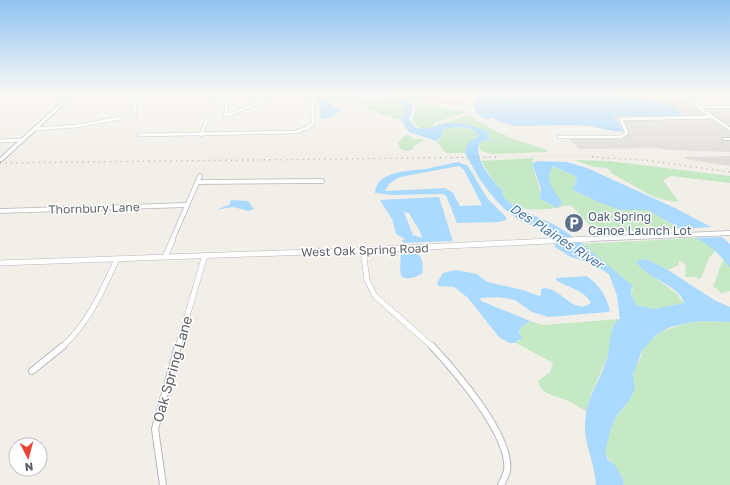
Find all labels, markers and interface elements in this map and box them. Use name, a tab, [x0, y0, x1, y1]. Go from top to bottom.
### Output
street label: Thornbury Lane	[48, 199, 140, 217]
water label: Des Plaines River	[507, 200, 608, 273]
place label: Oak Spring Canoe Launch Lot	[588, 209, 692, 238]
parking icon: Oak Spring Canoe Launch Lot	[563, 212, 585, 234]
street label: West Oak Spring Road	[301, 240, 429, 260]
street label: Oak Spring Lane	[149, 314, 195, 424]
north arrow	[8, 437, 48, 477]
text: N	[24, 461, 34, 474]

